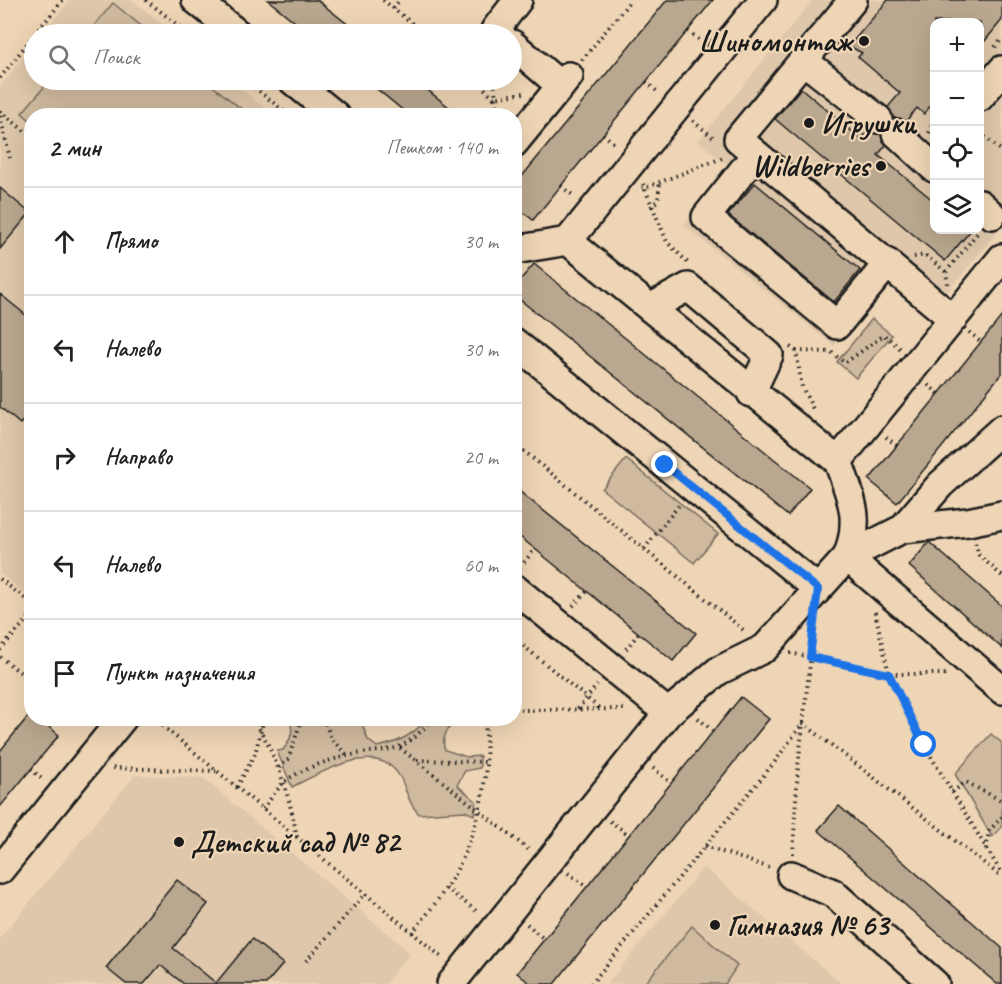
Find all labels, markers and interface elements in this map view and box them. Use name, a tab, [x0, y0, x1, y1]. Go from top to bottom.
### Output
map controls	[930, 18, 984, 234]
button: +	[930, 18, 984, 72]
place label: Шиномонтаж	[699, 22, 855, 60]
search box	[24, 24, 522, 90]
marker: Шиномонтаж	[857, 34, 871, 48]
icon: search	[45, 41, 78, 74]
text: Поиск	[93, 43, 139, 71]
button: −	[930, 72, 984, 126]
place label: Игрушки	[821, 104, 918, 142]
marker: Игрушки	[802, 116, 816, 130]
button: locate	[930, 126, 984, 180]
text: 2 мин	[48, 131, 101, 164]
text: Пешком · 140 m	[386, 135, 498, 160]
place label: Wildberries	[752, 147, 872, 185]
marker: Wildberries	[874, 159, 888, 173]
button: layers	[930, 180, 984, 234]
icon: ahead	[48, 225, 81, 258]
text: Прямо	[105, 227, 157, 255]
text: 30 m	[464, 229, 498, 254]
icon: left	[48, 333, 81, 366]
text: Налево	[105, 335, 161, 363]
text: 30 m	[464, 337, 498, 362]
icon: right	[48, 441, 81, 474]
text: Направо	[105, 443, 172, 471]
text: 20 m	[464, 445, 498, 470]
route end	[651, 451, 677, 477]
icon: left	[48, 549, 81, 582]
text: Налево	[105, 551, 161, 579]
text: 60 m	[464, 553, 498, 578]
icon: arrive	[48, 657, 81, 690]
text: Пункт назначения	[105, 659, 254, 687]
route start	[910, 731, 936, 757]
place label: Детский сад № 82	[191, 823, 402, 861]
marker: Детский сад № 82	[172, 835, 186, 849]
place label: Гимназия № 63	[727, 906, 891, 944]
marker: Гимназия № 63	[708, 918, 722, 932]

